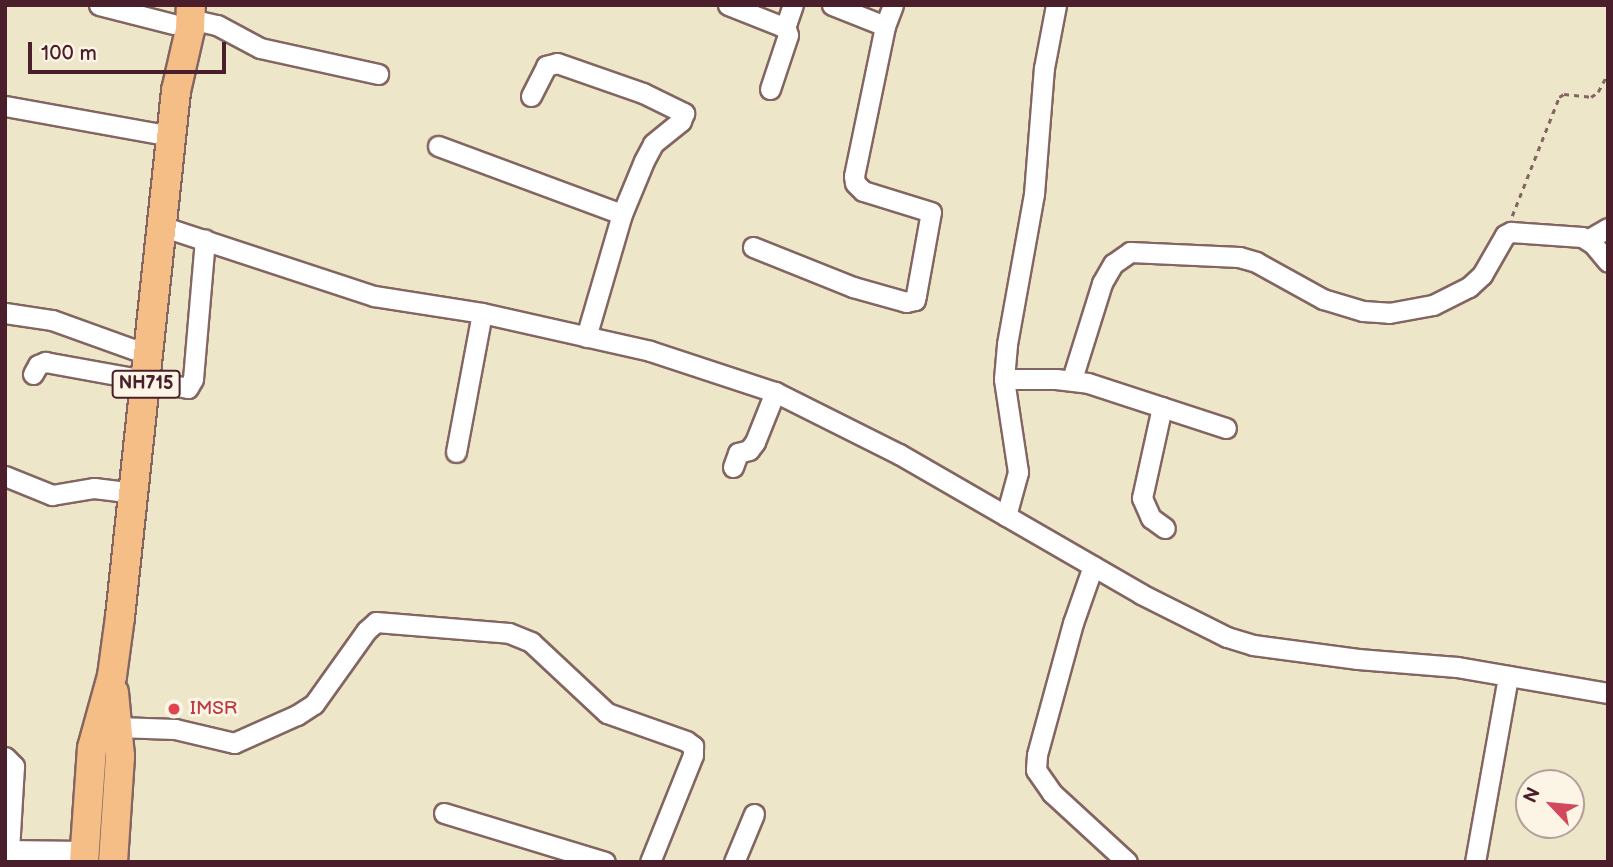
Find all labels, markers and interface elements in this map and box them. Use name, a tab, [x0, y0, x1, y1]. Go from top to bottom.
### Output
scale bar	[32, 28, 229, 72]
text: 100 m	[41, 41, 97, 66]
road number: NH715	[111, 370, 181, 398]
place label: IMSR	[190, 698, 237, 720]
marker: IMSR	[164, 699, 184, 719]
north arrow	[1515, 769, 1585, 839]
text: N	[1519, 784, 1546, 807]

